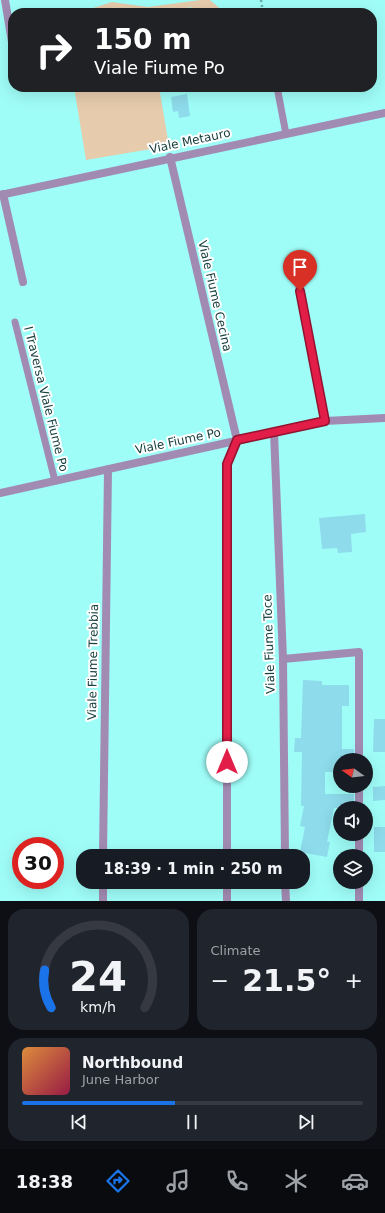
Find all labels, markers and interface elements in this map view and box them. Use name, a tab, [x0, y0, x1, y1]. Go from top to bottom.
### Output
text: 150 m	[94, 23, 191, 56]
icon: right	[28, 24, 80, 76]
text: Viale Fiume Po	[94, 57, 225, 78]
street label: Viale Metauro	[148, 126, 232, 156]
street label: Viale Fiume Cecina	[195, 239, 235, 353]
pin	[283, 250, 317, 291]
icon: arrive	[289, 256, 311, 278]
street label: I Traversa Viale Fiume Po	[21, 325, 71, 473]
street label: Viale Fiume Po	[134, 425, 222, 457]
street label: Viale Fiume Toce	[260, 594, 278, 694]
street label: Viale Fiume Trebbia	[85, 604, 101, 720]
position arrow	[206, 741, 248, 783]
north arrow	[333, 753, 373, 793]
map controls	[333, 753, 373, 889]
button: sound	[333, 801, 373, 841]
speed limit sign: 30	[12, 837, 64, 889]
button: layers	[333, 849, 373, 889]
text: 18:39 · 1 min · 250 m	[103, 860, 283, 878]
text: Climate	[211, 943, 261, 958]
text: 24	[69, 951, 127, 1000]
text: 21.5°	[242, 963, 331, 998]
text: −	[211, 968, 229, 993]
text: +	[345, 968, 363, 993]
text: km/h	[80, 998, 116, 1014]
text: Northbound	[82, 1054, 183, 1072]
text: June Harbor	[82, 1072, 159, 1087]
icon: previous	[68, 1111, 90, 1133]
icon: pause	[181, 1111, 203, 1133]
icon: next	[295, 1111, 317, 1133]
icon: directions	[104, 1167, 132, 1195]
icon: music	[164, 1167, 192, 1195]
icon: phone	[223, 1167, 251, 1195]
icon: climate	[282, 1167, 310, 1195]
icon: car	[341, 1167, 369, 1195]
text: 18:38	[16, 1171, 73, 1192]

